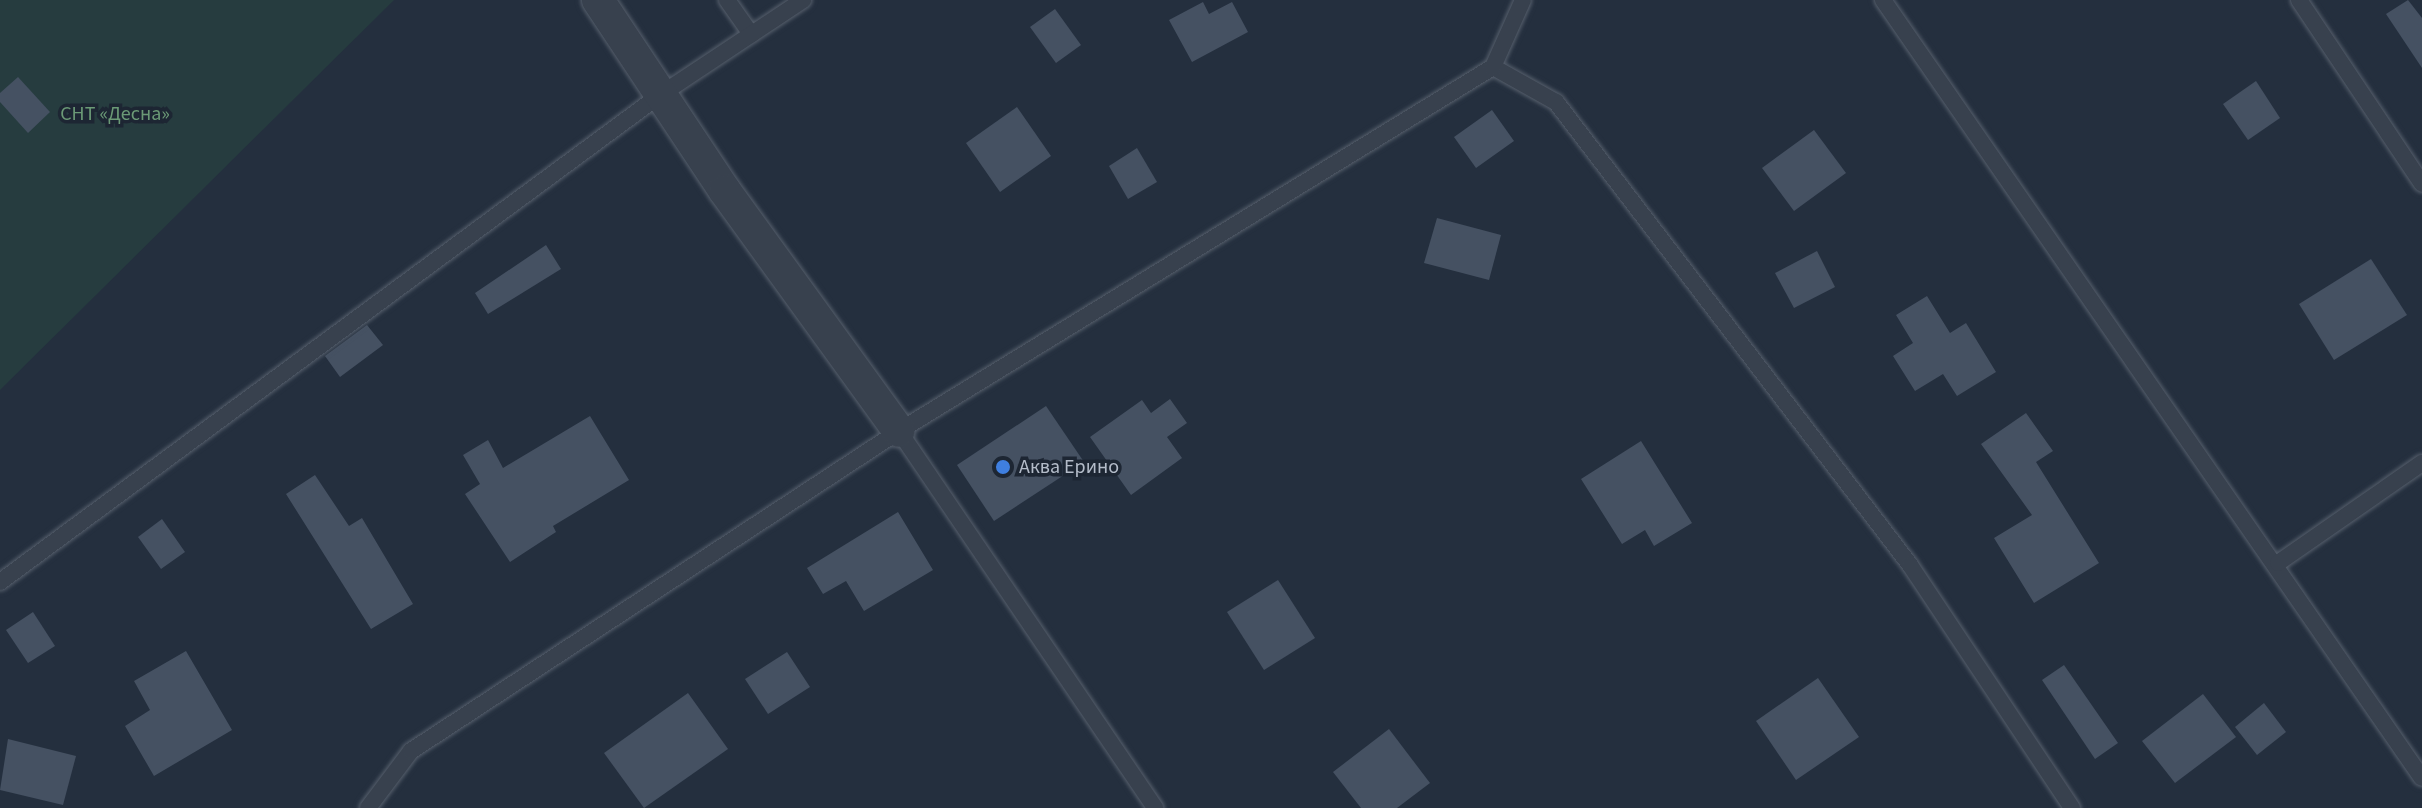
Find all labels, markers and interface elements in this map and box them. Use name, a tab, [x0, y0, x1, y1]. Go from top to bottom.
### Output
park label: СНТ «Десна»	[60, 102, 170, 126]
place label: Аква Ерино	[1019, 455, 1119, 479]
marker: Аква Ерино	[994, 458, 1012, 476]

